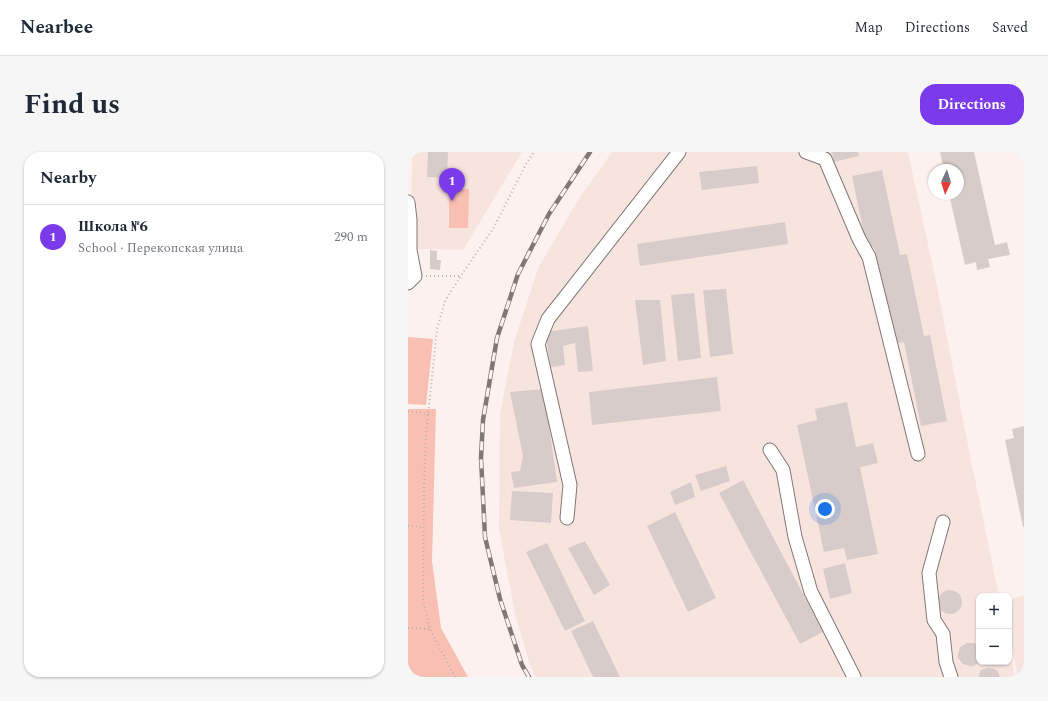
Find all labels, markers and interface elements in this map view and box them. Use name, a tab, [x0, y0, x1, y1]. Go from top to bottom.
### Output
text: Nearbee	[20, 13, 93, 42]
text: Map	[855, 17, 883, 38]
text: Directions	[905, 17, 970, 38]
text: Saved	[992, 17, 1028, 38]
text: Find us	[24, 83, 120, 126]
button: Directions	[920, 84, 1024, 125]
north arrow	[928, 164, 964, 200]
text: Nearby	[40, 165, 96, 191]
pin: 1	[439, 168, 465, 201]
text: Школа №6	[78, 215, 148, 238]
text: 1	[49, 227, 57, 247]
text: 290 m	[334, 227, 368, 247]
text: School · Перекопская улица	[78, 238, 243, 258]
your location	[815, 499, 835, 519]
map controls	[976, 593, 1012, 665]
button: +	[976, 593, 1012, 629]
button: −	[976, 629, 1012, 665]

